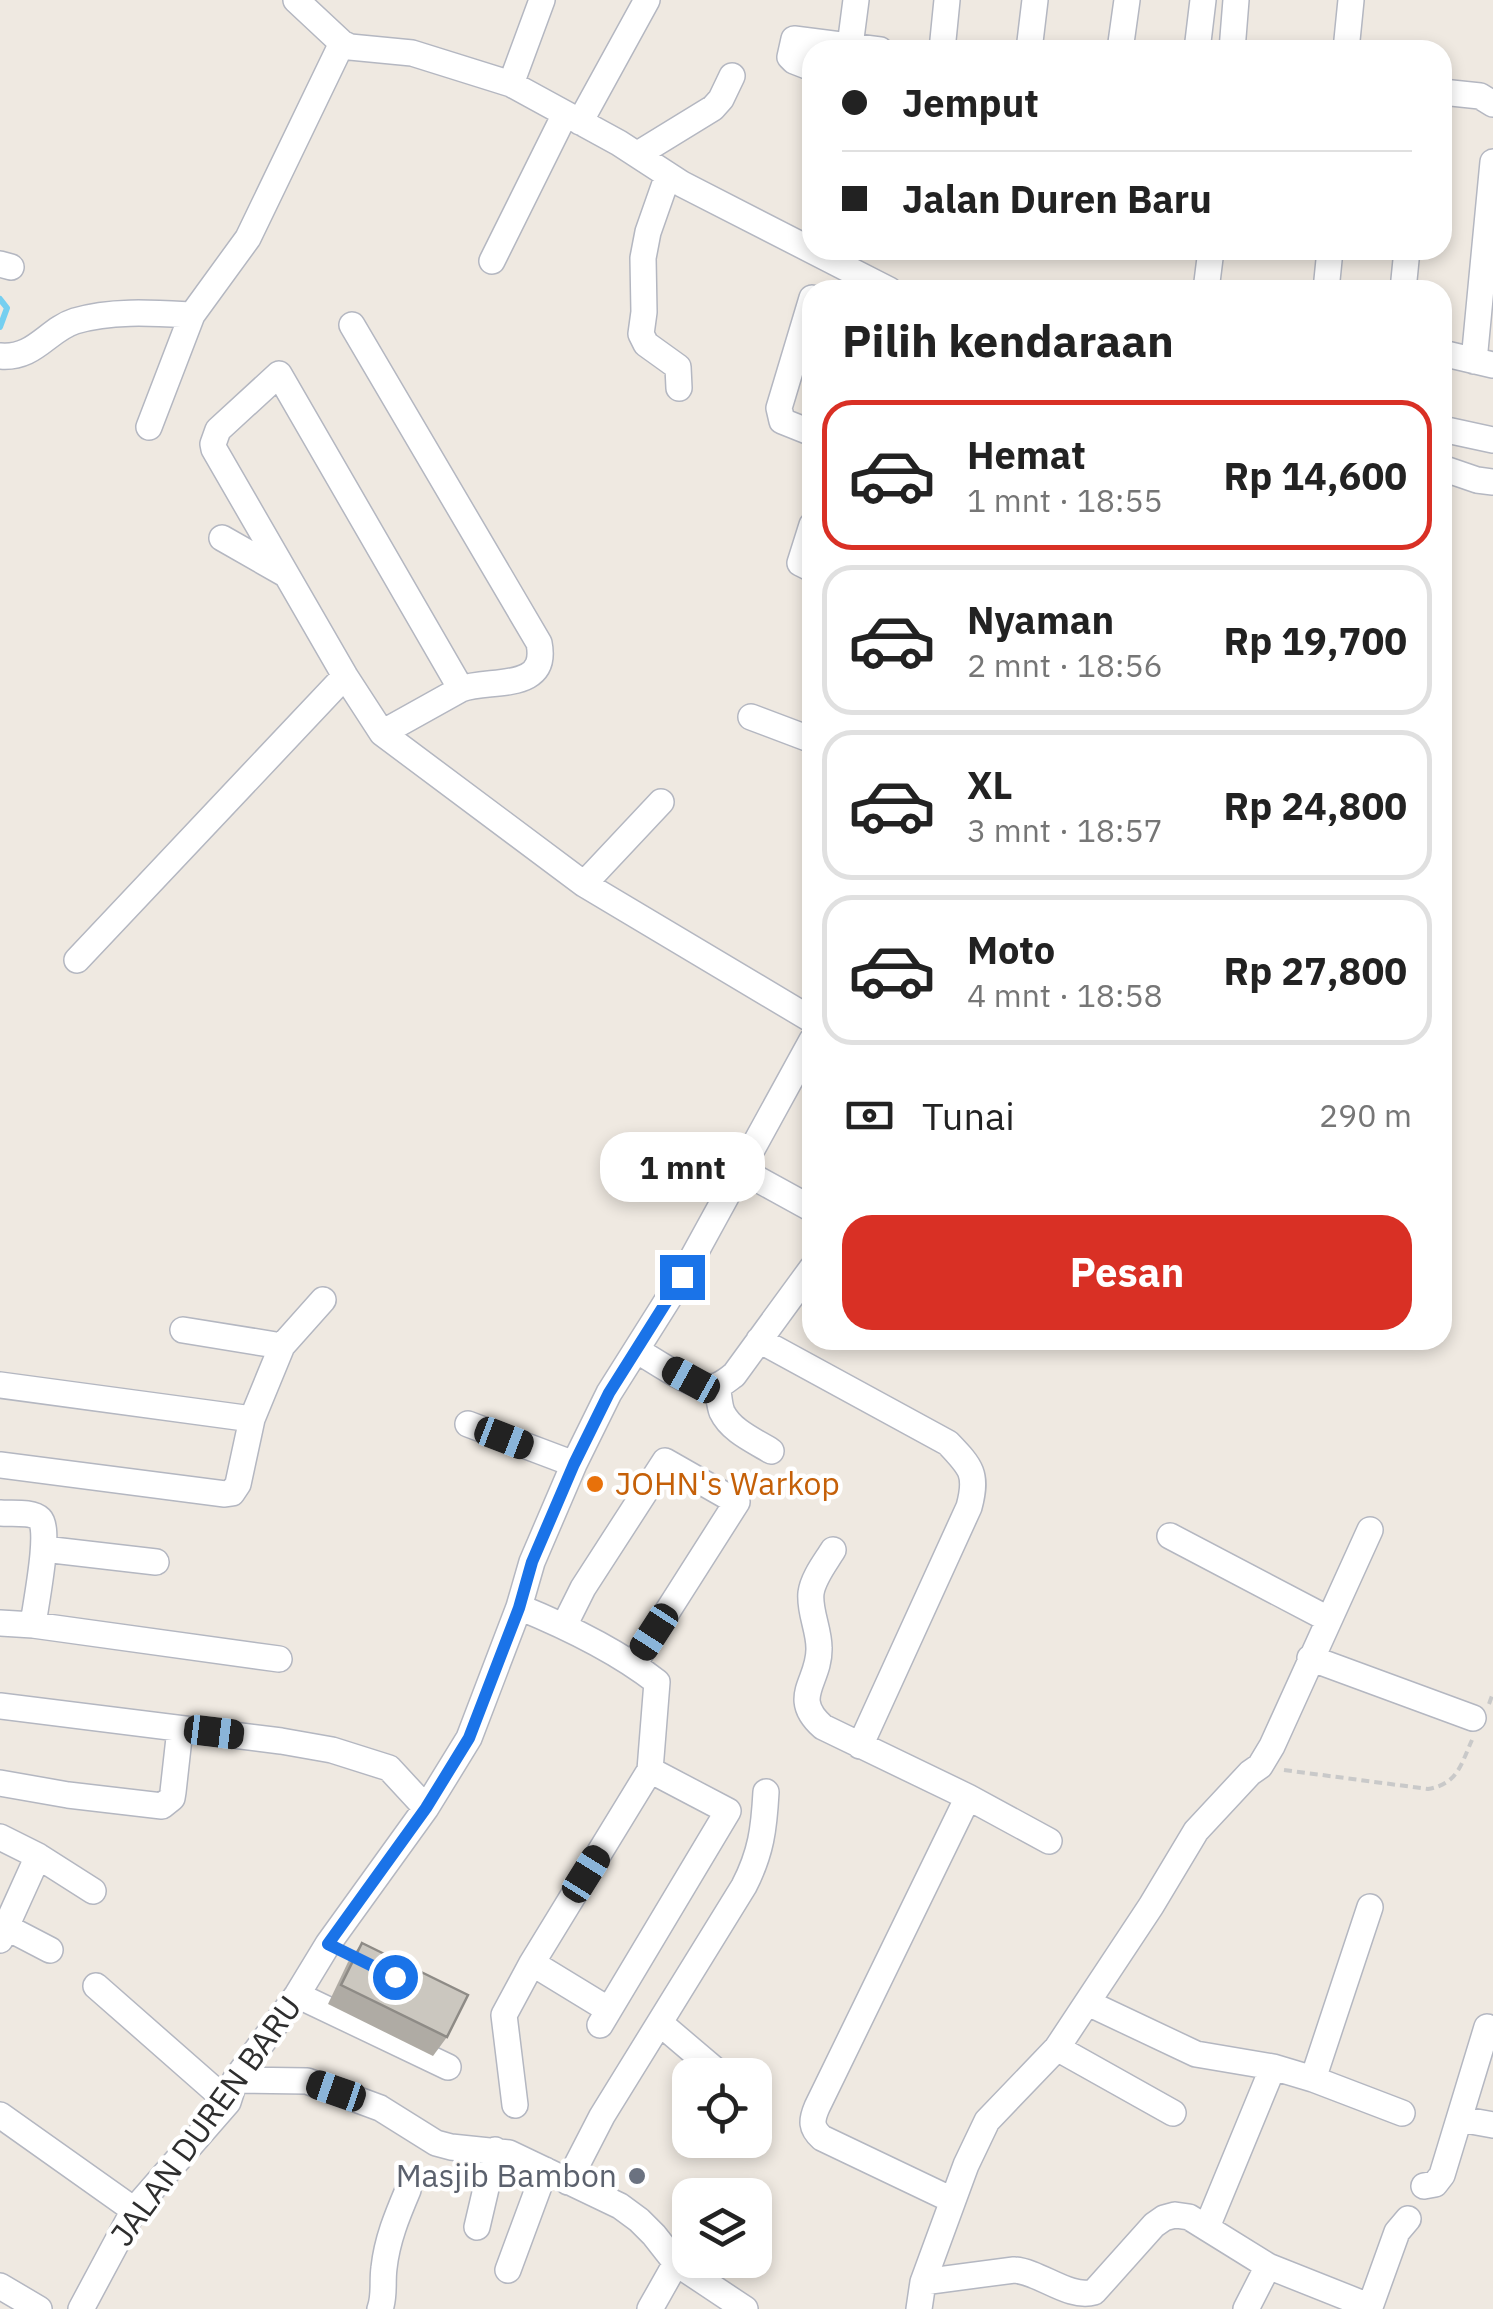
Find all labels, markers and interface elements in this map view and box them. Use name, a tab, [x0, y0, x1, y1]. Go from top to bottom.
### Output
text: Jemput	[902, 78, 1039, 127]
text: Jalan Duren Baru	[902, 174, 1212, 223]
text: Pilih kendaraan	[842, 311, 1174, 369]
icon: car	[847, 430, 937, 520]
text: Hemat	[967, 430, 1086, 479]
text: Rp 14,600	[1224, 451, 1407, 500]
text: 1 mnt · 18:55	[967, 479, 1163, 521]
icon: car	[847, 595, 937, 685]
text: Nyaman	[967, 595, 1114, 644]
text: Rp 19,700	[1224, 616, 1407, 665]
text: 2 mnt · 18:56	[967, 644, 1163, 686]
icon: car	[847, 760, 937, 850]
text: XL	[967, 760, 1013, 809]
text: Rp 24,800	[1224, 781, 1407, 830]
text: 3 mnt · 18:57	[967, 809, 1163, 851]
icon: car	[847, 925, 937, 1015]
text: Moto	[967, 925, 1055, 974]
text: Rp 27,800	[1224, 946, 1407, 995]
text: 4 mnt · 18:58	[967, 974, 1163, 1016]
icon: cash	[842, 1088, 897, 1143]
text: Tunai	[922, 1091, 1015, 1140]
text: 290 m	[1319, 1094, 1412, 1136]
callout: 1 mnt	[600, 1132, 764, 1202]
text: 1 mnt	[639, 1146, 726, 1188]
button: Pesan	[842, 1215, 1412, 1330]
route end	[660, 1255, 705, 1300]
car	[657, 1352, 725, 1408]
car	[471, 1413, 537, 1463]
place label: JOHN's Warkop	[615, 1462, 840, 1504]
marker: JOHN's Warkop	[584, 1473, 606, 1495]
car	[625, 1599, 683, 1665]
car	[182, 1713, 246, 1751]
car	[557, 1841, 615, 1907]
route start	[373, 1955, 418, 2000]
street label: JALAN DUREN BARU	[100, 1987, 310, 2254]
map controls	[672, 2058, 772, 2278]
button: locate	[672, 2058, 772, 2158]
car	[303, 2067, 369, 2115]
place label: Masjib Bambon	[396, 2154, 617, 2196]
marker: Masjib Bambon	[626, 2165, 648, 2187]
button: layers	[672, 2178, 772, 2278]

